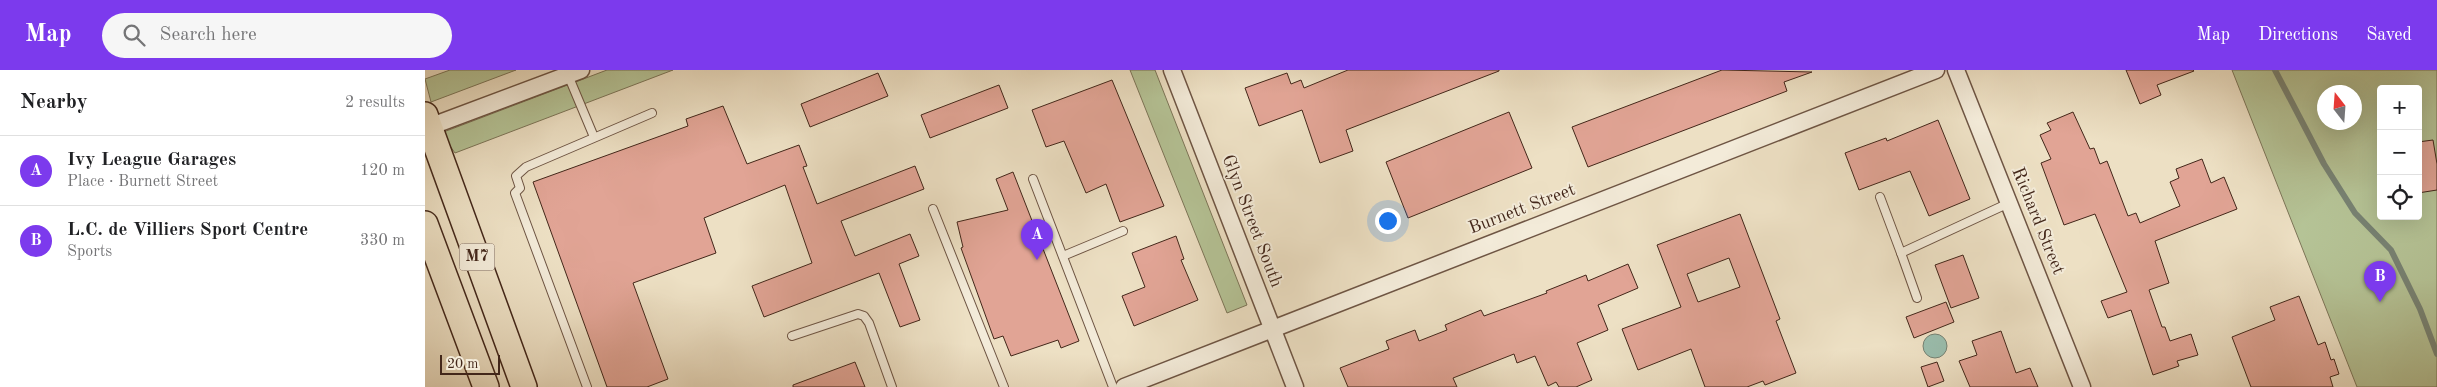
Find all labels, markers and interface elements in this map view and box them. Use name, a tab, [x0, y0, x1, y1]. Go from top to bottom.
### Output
search box	[102, 13, 452, 58]
icon: search	[120, 21, 148, 49]
text: Map	[25, 23, 72, 47]
text: Search here	[160, 26, 257, 45]
text: Map	[2197, 26, 2230, 44]
text: Directions	[2258, 26, 2338, 44]
text: Saved	[2366, 26, 2412, 44]
north arrow	[2317, 85, 2362, 130]
map controls	[2377, 85, 2422, 220]
button: +	[2377, 85, 2422, 130]
text: Nearby	[20, 92, 88, 113]
text: 2 results	[345, 95, 405, 111]
button: −	[2377, 130, 2422, 175]
text: Ivy League Garages	[67, 151, 236, 170]
street label: Glyn Street South	[1218, 152, 1286, 290]
text: A	[30, 163, 42, 179]
text: 120 m	[360, 163, 405, 179]
street label: Richard Street	[2008, 165, 2068, 277]
text: Place · Burnett Street	[67, 174, 218, 190]
button: locate	[2377, 175, 2422, 220]
street label: Burnett Street	[1466, 180, 1578, 238]
your location	[1375, 208, 1401, 234]
pin: A	[1021, 219, 1053, 260]
text: L.C. de Villiers Sport Centre	[67, 221, 308, 240]
text: B	[30, 233, 42, 249]
text: 330 m	[360, 233, 405, 249]
road number: M7	[459, 243, 495, 270]
text: Sports	[67, 244, 112, 260]
pin: B	[2364, 261, 2396, 302]
scale bar	[440, 352, 500, 375]
text: 20 m	[447, 357, 478, 371]

